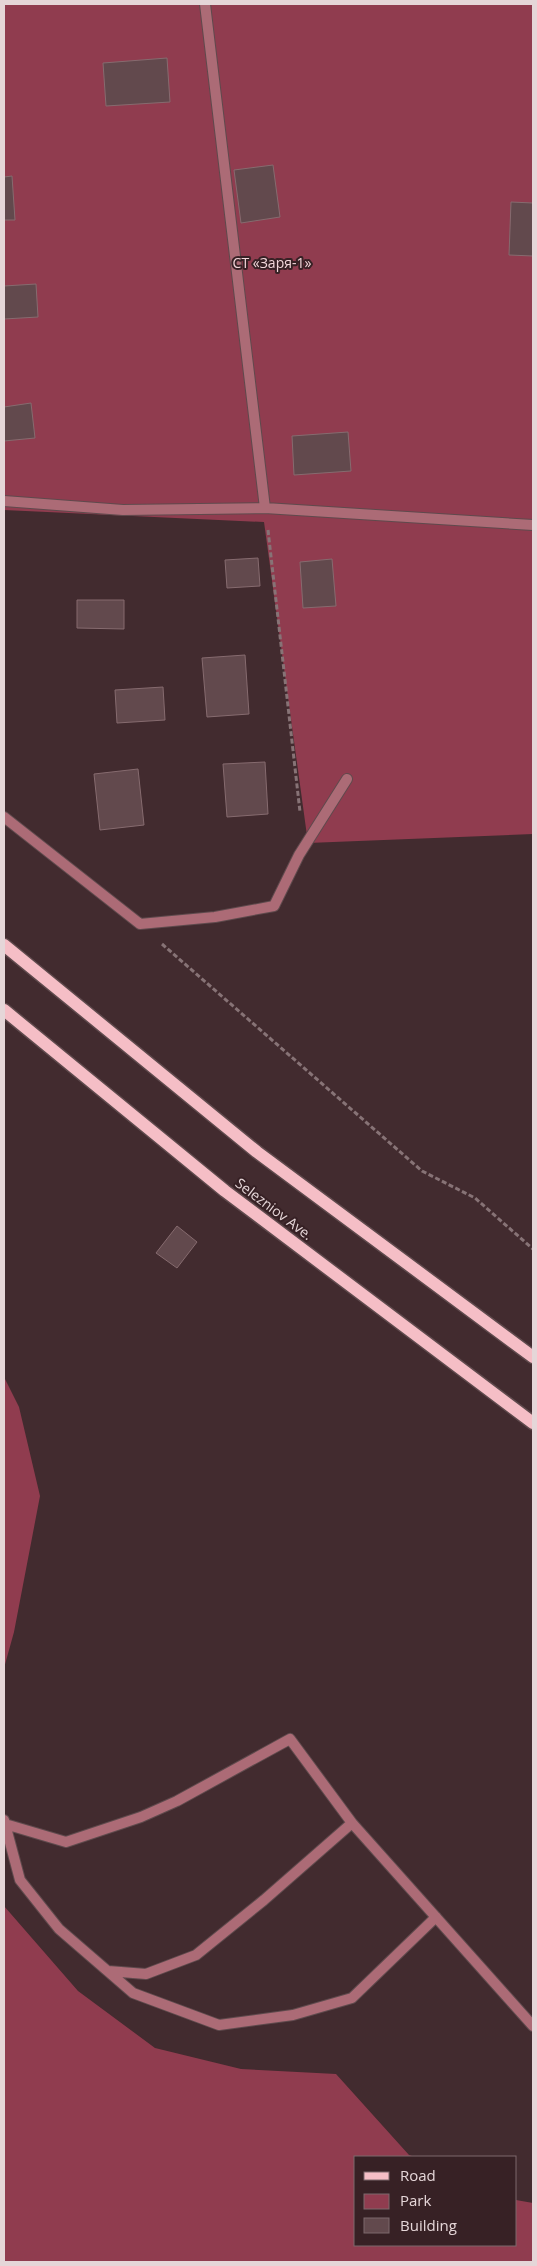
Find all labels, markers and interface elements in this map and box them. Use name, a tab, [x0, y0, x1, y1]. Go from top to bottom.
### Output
park label: СТ «Заря-1»	[233, 253, 311, 272]
street label: Selezniov Ave.	[232, 1173, 317, 1244]
legend	[354, 2156, 517, 2246]
text: Road	[400, 2165, 436, 2185]
text: Park	[400, 2190, 431, 2210]
text: Building	[400, 2215, 457, 2235]

